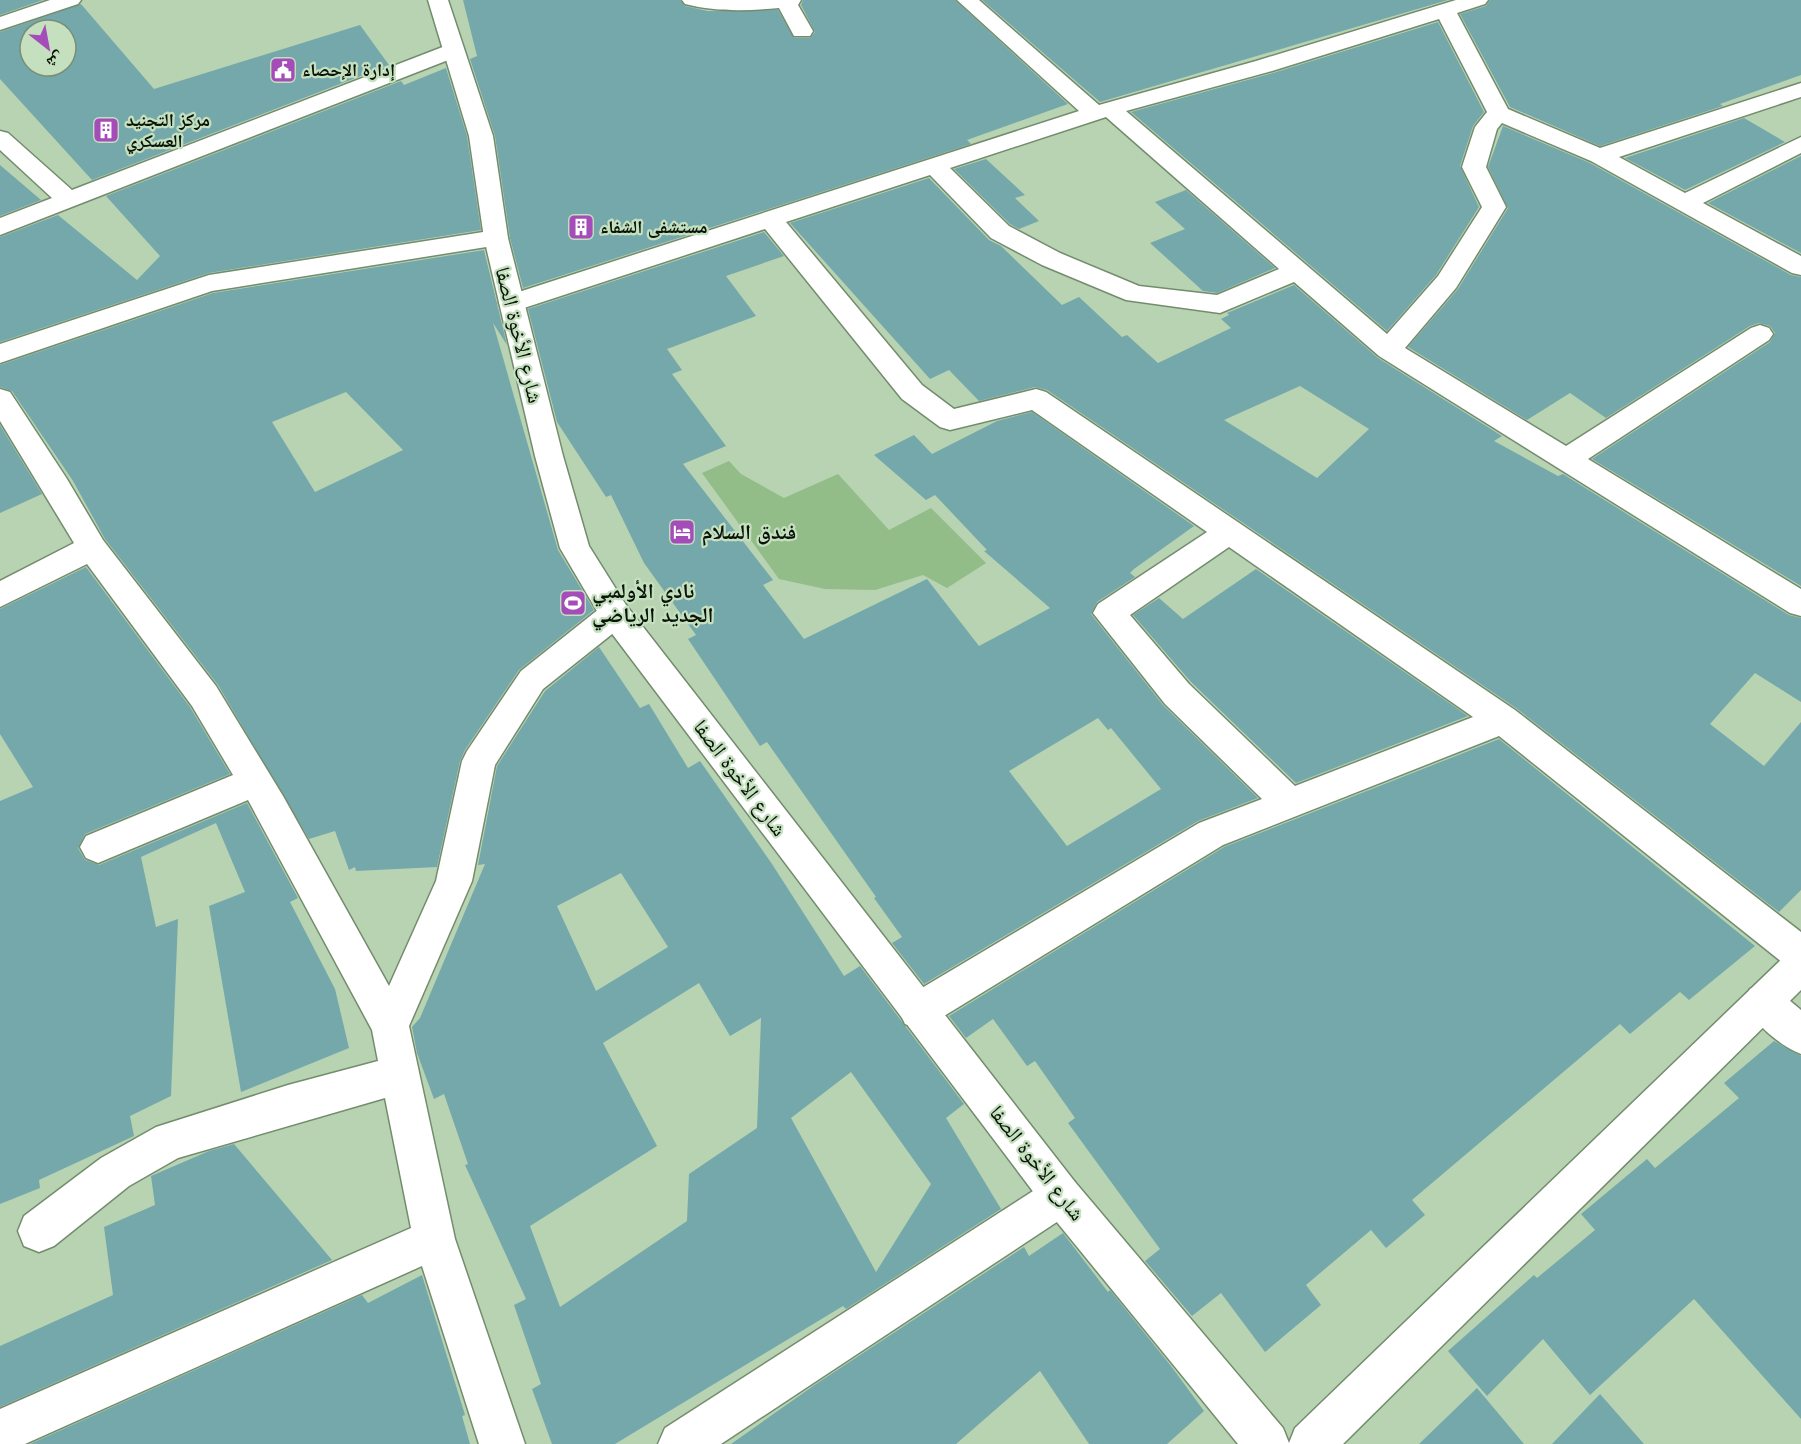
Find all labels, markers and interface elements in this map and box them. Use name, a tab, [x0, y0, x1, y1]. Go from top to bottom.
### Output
north arrow	[18, 18, 78, 78]
text: ش	[42, 46, 69, 75]
public building icon: إدارة الإحصاء	[268, 55, 298, 85]
place label: إدارة الإحصاء	[302, 57, 395, 83]
place label: مركز التجنيد العسكري	[126, 107, 210, 155]
building icon: مركز التجنيد العسكري	[91, 115, 121, 145]
building icon: مستشفى الشفاء	[566, 212, 596, 242]
place label: مستشفى الشفاء	[600, 214, 708, 240]
street label: شارع الأخوة الصفا	[488, 264, 550, 406]
hotel icon: فندق السلام	[667, 517, 697, 547]
place label: فندق السلام	[702, 517, 796, 547]
place label: نادي الأولمبي الجديد الرياضي	[592, 576, 713, 631]
sports icon: نادي الأولمبي الجديد الرياضي	[558, 588, 588, 618]
street label: شارع الأخوة الصفا	[686, 713, 794, 843]
street label: شارع الأخوة الصفا	[982, 1099, 1092, 1227]

